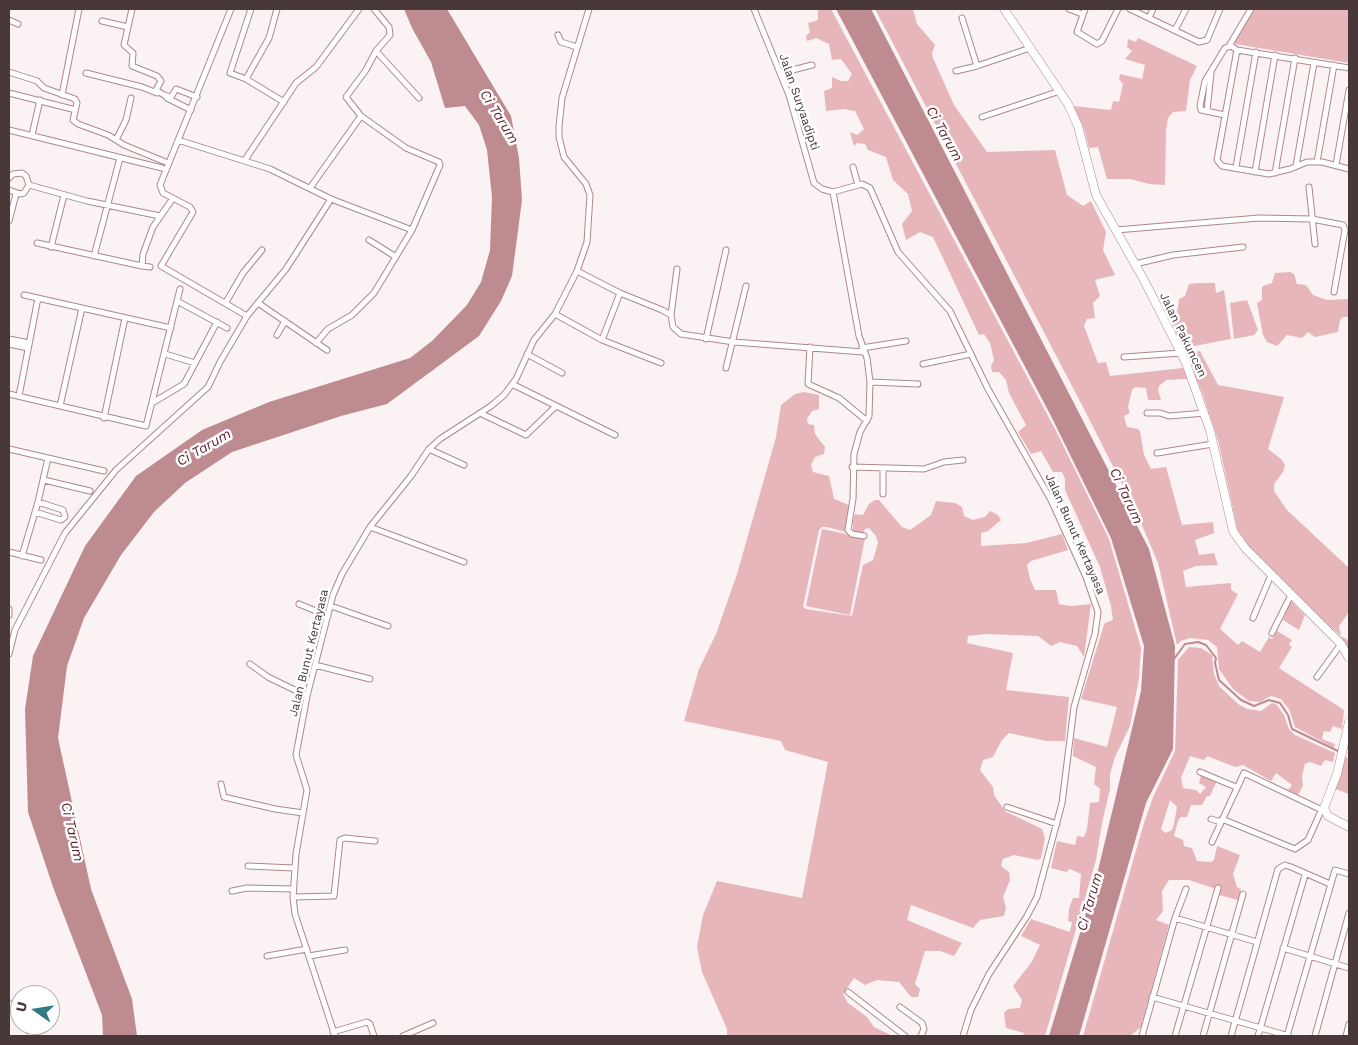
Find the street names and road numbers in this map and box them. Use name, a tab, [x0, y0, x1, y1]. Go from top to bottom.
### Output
street label: Jalan Suryaadipti	[776, 52, 822, 152]
street label: Jalan Pakuncen	[1156, 290, 1210, 380]
street label: Jalan Bunut Kertayasa	[1042, 471, 1108, 597]
street label: Jalan Bunut Kertayasa	[286, 588, 332, 718]

